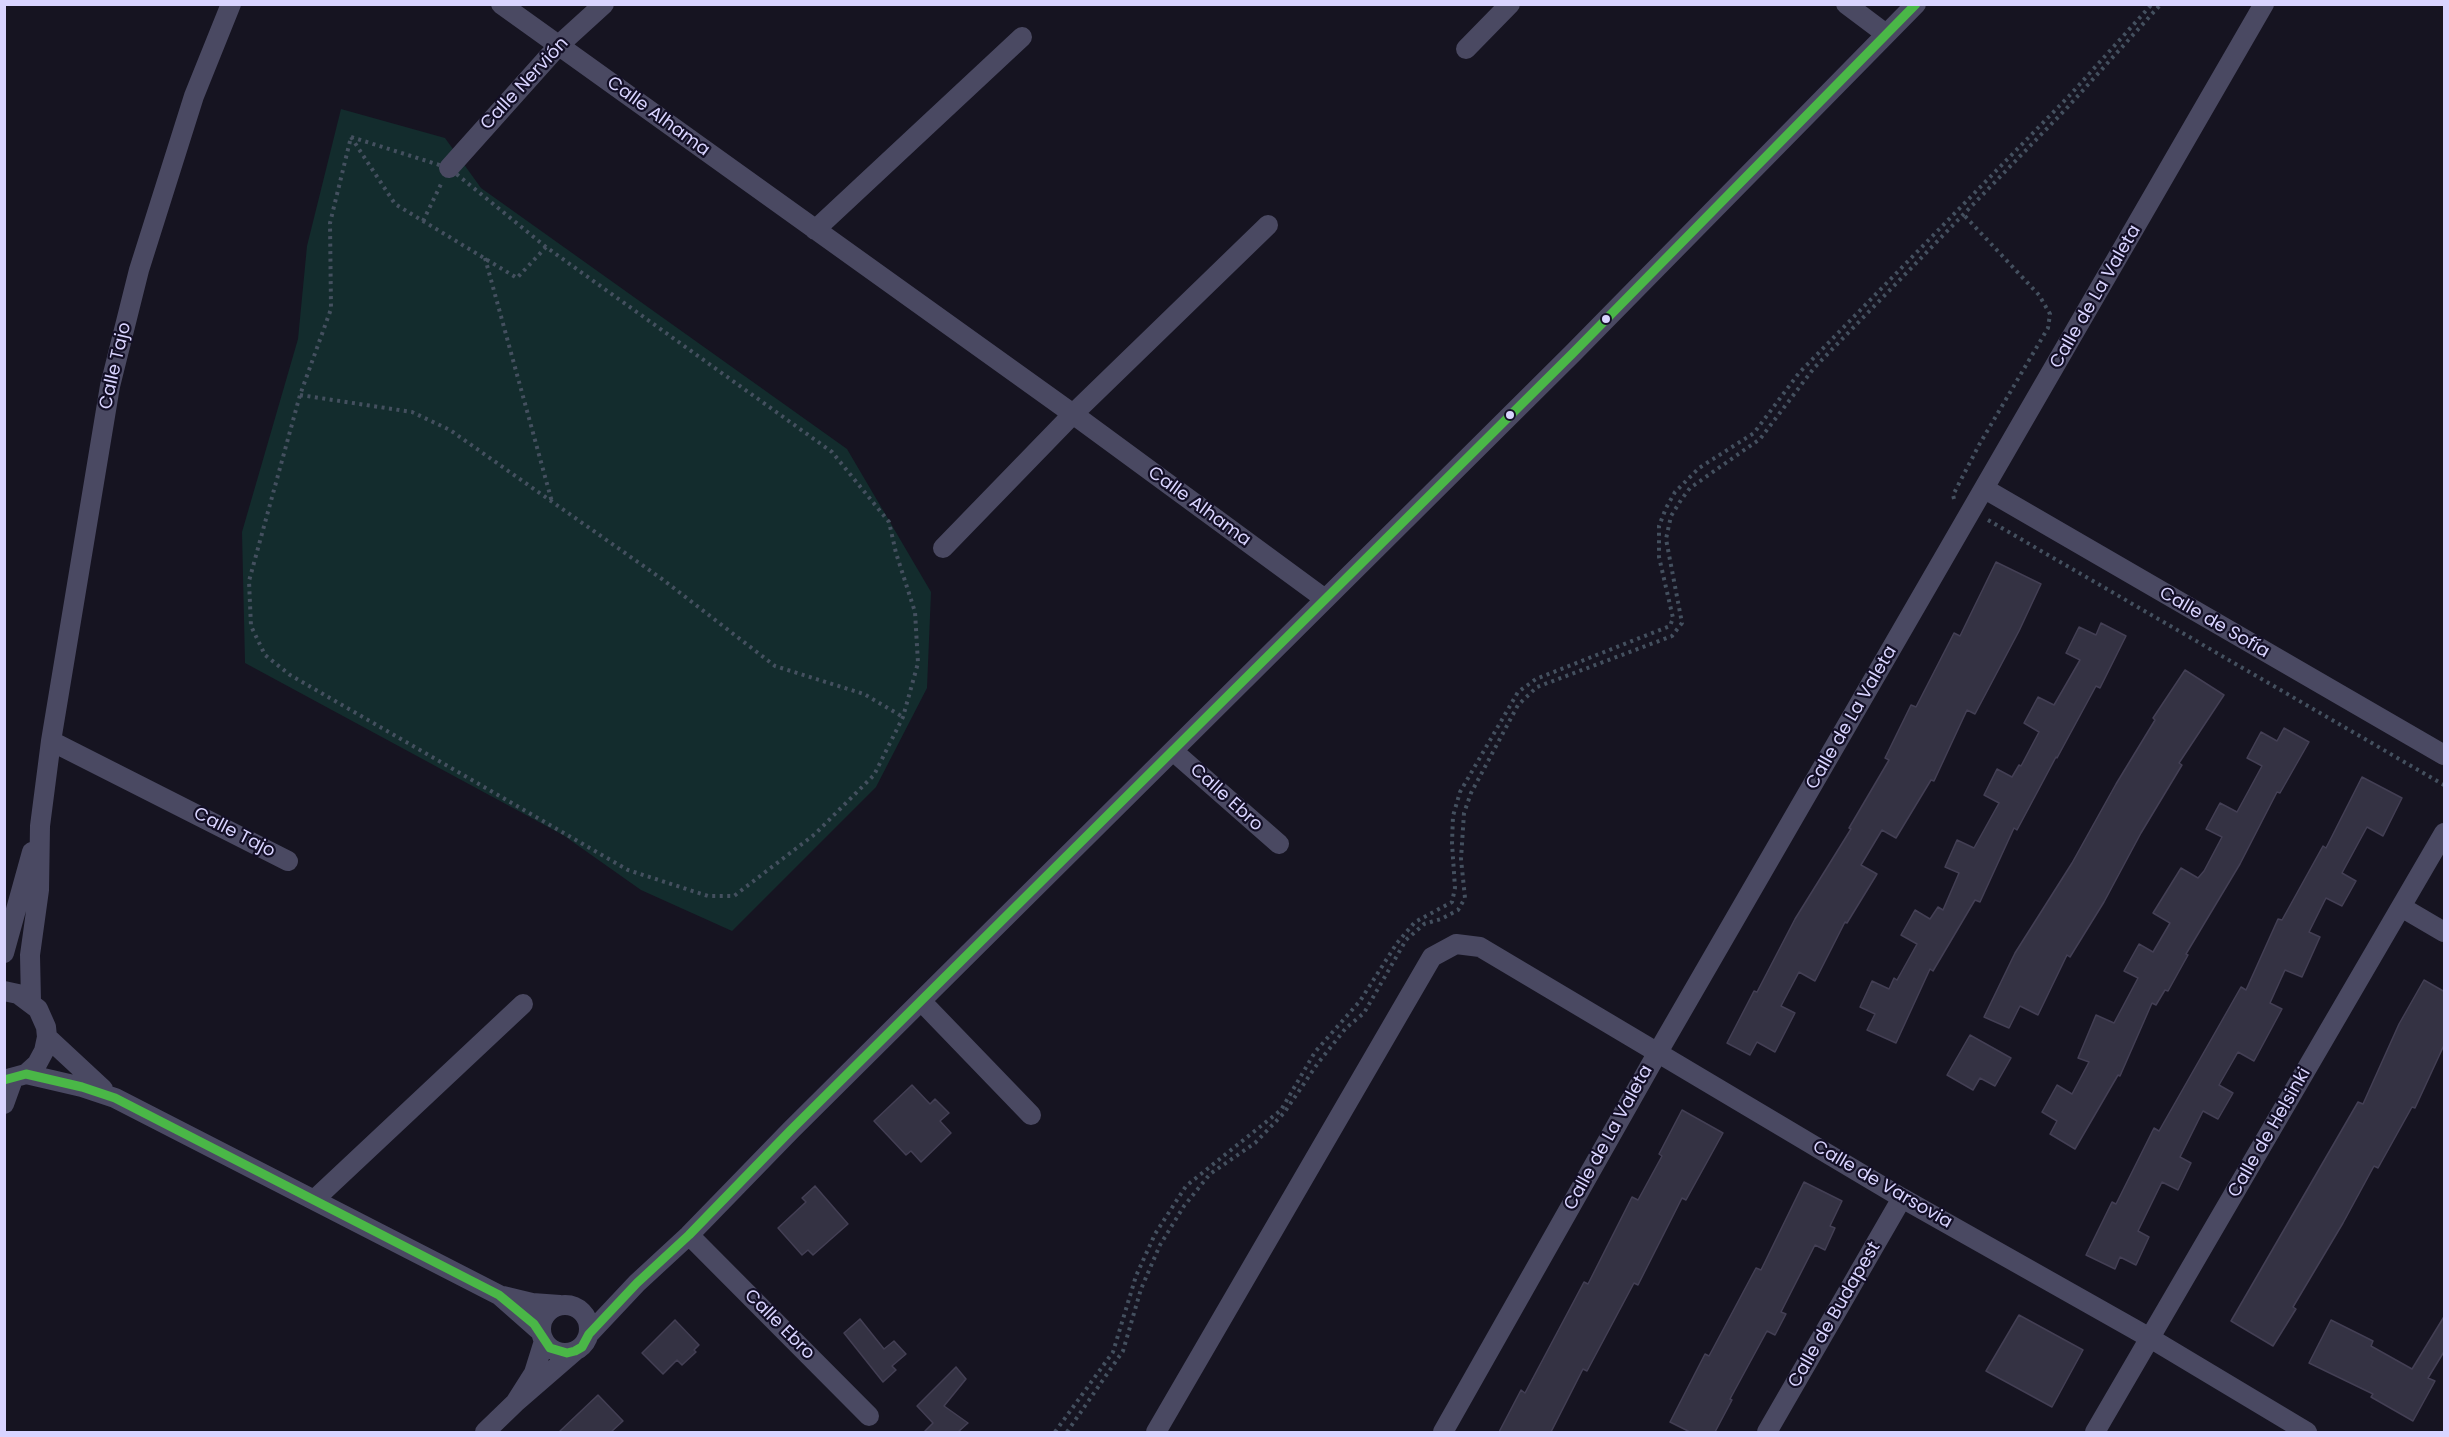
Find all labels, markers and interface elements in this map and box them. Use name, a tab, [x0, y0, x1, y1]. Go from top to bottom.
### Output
street label: Calle Nervión	[477, 33, 573, 135]
street label: Calle Alhama	[602, 72, 714, 162]
street label: Calle de La Valeta	[2046, 221, 2146, 373]
unlabelled marker	[1600, 313, 1612, 325]
street label: Calle Tajo	[95, 320, 137, 412]
unlabelled marker	[1504, 409, 1516, 421]
street label: Calle Alhama	[1143, 462, 1255, 552]
street label: Calle de Sofía	[2155, 583, 2273, 663]
street label: Calle de La Valeta	[1802, 642, 1902, 794]
street label: Calle Ebro	[1185, 760, 1267, 836]
street label: Calle Tajo	[190, 803, 278, 863]
street label: Calle de La Valeta	[1560, 1062, 1658, 1214]
street label: Calle de Helsinki	[2224, 1064, 2316, 1202]
street label: Calle de Varsovia	[1808, 1136, 1956, 1234]
street label: Calle de Budapest	[1784, 1238, 1886, 1392]
street label: Calle Ebro	[739, 1285, 819, 1365]

